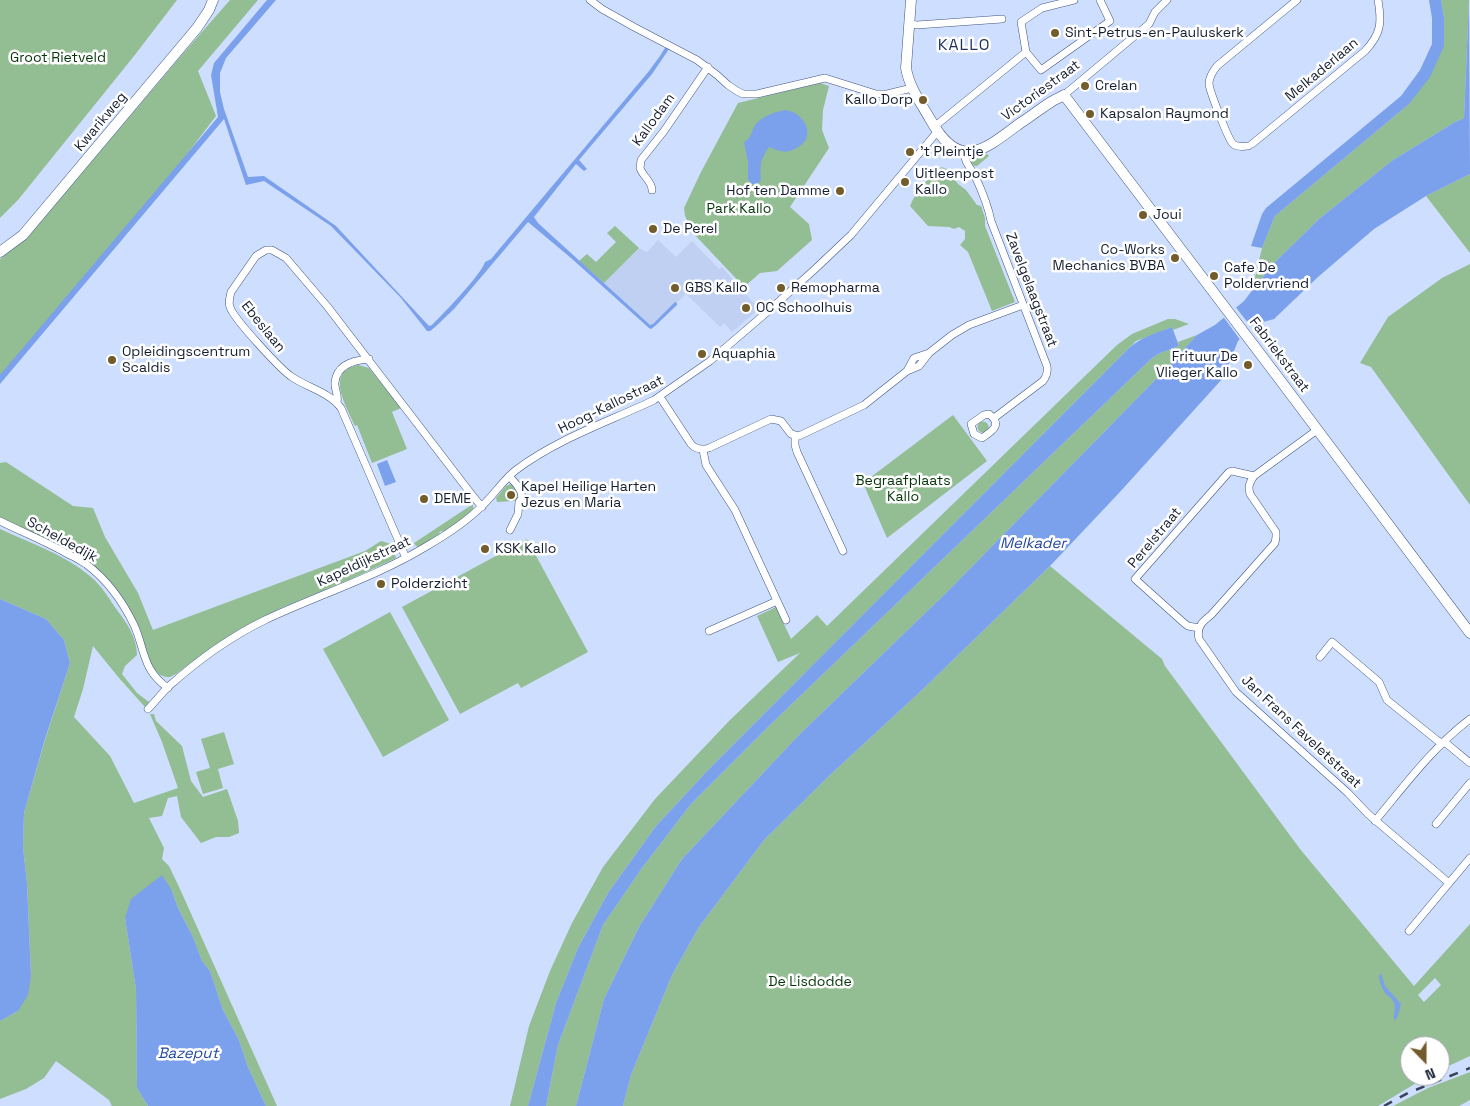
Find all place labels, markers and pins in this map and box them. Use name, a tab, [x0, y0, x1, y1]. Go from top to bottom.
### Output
place label: Sint-Petrus-en-Pauluskerk	[1065, 25, 1244, 41]
marker: Sint-Petrus-en-Pauluskerk	[1049, 27, 1061, 39]
place label: Crelan	[1095, 78, 1137, 94]
marker: Crelan	[1079, 80, 1091, 92]
place label: Kallo Dorp	[845, 92, 913, 108]
marker: Kallo Dorp	[917, 94, 929, 106]
place label: Kapsalon Raymond	[1100, 106, 1229, 122]
marker: Kapsalon Raymond	[1084, 108, 1096, 120]
place label: 't Pleintje	[920, 144, 984, 160]
marker: 't Pleintje	[904, 146, 916, 158]
place label: Uitleenpost Kallo	[915, 166, 994, 198]
marker: Uitleenpost Kallo	[899, 176, 911, 188]
place label: Hof ten Damme	[726, 183, 830, 199]
marker: Hof ten Damme	[834, 185, 846, 197]
place label: Joui	[1153, 207, 1182, 223]
marker: Joui	[1137, 209, 1149, 221]
place label: De Perel	[663, 221, 717, 237]
marker: De Perel	[647, 223, 659, 235]
place label: Co-Works Mechanics BVBA	[1053, 242, 1165, 274]
marker: Co-Works Mechanics BVBA	[1169, 252, 1181, 264]
place label: Cafe De Poldervriend	[1224, 260, 1309, 292]
marker: Cafe De Poldervriend	[1208, 270, 1220, 282]
place label: GBS Kallo	[685, 280, 748, 296]
place label: Remopharma	[791, 280, 880, 296]
marker: GBS Kallo	[669, 282, 681, 294]
marker: Remopharma	[775, 282, 787, 294]
place label: OC Schoolhuis	[756, 300, 852, 316]
marker: OC Schoolhuis	[740, 302, 752, 314]
place label: Opleidingscentrum Scaldis	[122, 344, 250, 377]
place label: Aquaphia	[712, 346, 776, 362]
marker: Aquaphia	[696, 348, 708, 360]
place label: Frituur De Vlieger Kallo	[1156, 349, 1238, 382]
marker: Opleidingscentrum Scaldis	[106, 354, 118, 366]
marker: Frituur De Vlieger Kallo	[1242, 359, 1254, 371]
place label: Kapel Heilige Harten Jezus en Maria	[521, 479, 656, 512]
marker: Kapel Heilige Harten Jezus en Maria	[505, 489, 517, 501]
place label: DEME	[434, 491, 471, 507]
marker: DEME	[418, 493, 430, 505]
place label: KSK Kallo	[495, 541, 556, 557]
marker: KSK Kallo	[479, 543, 491, 555]
place label: Polderzicht	[391, 576, 468, 592]
marker: Polderzicht	[375, 578, 387, 590]

